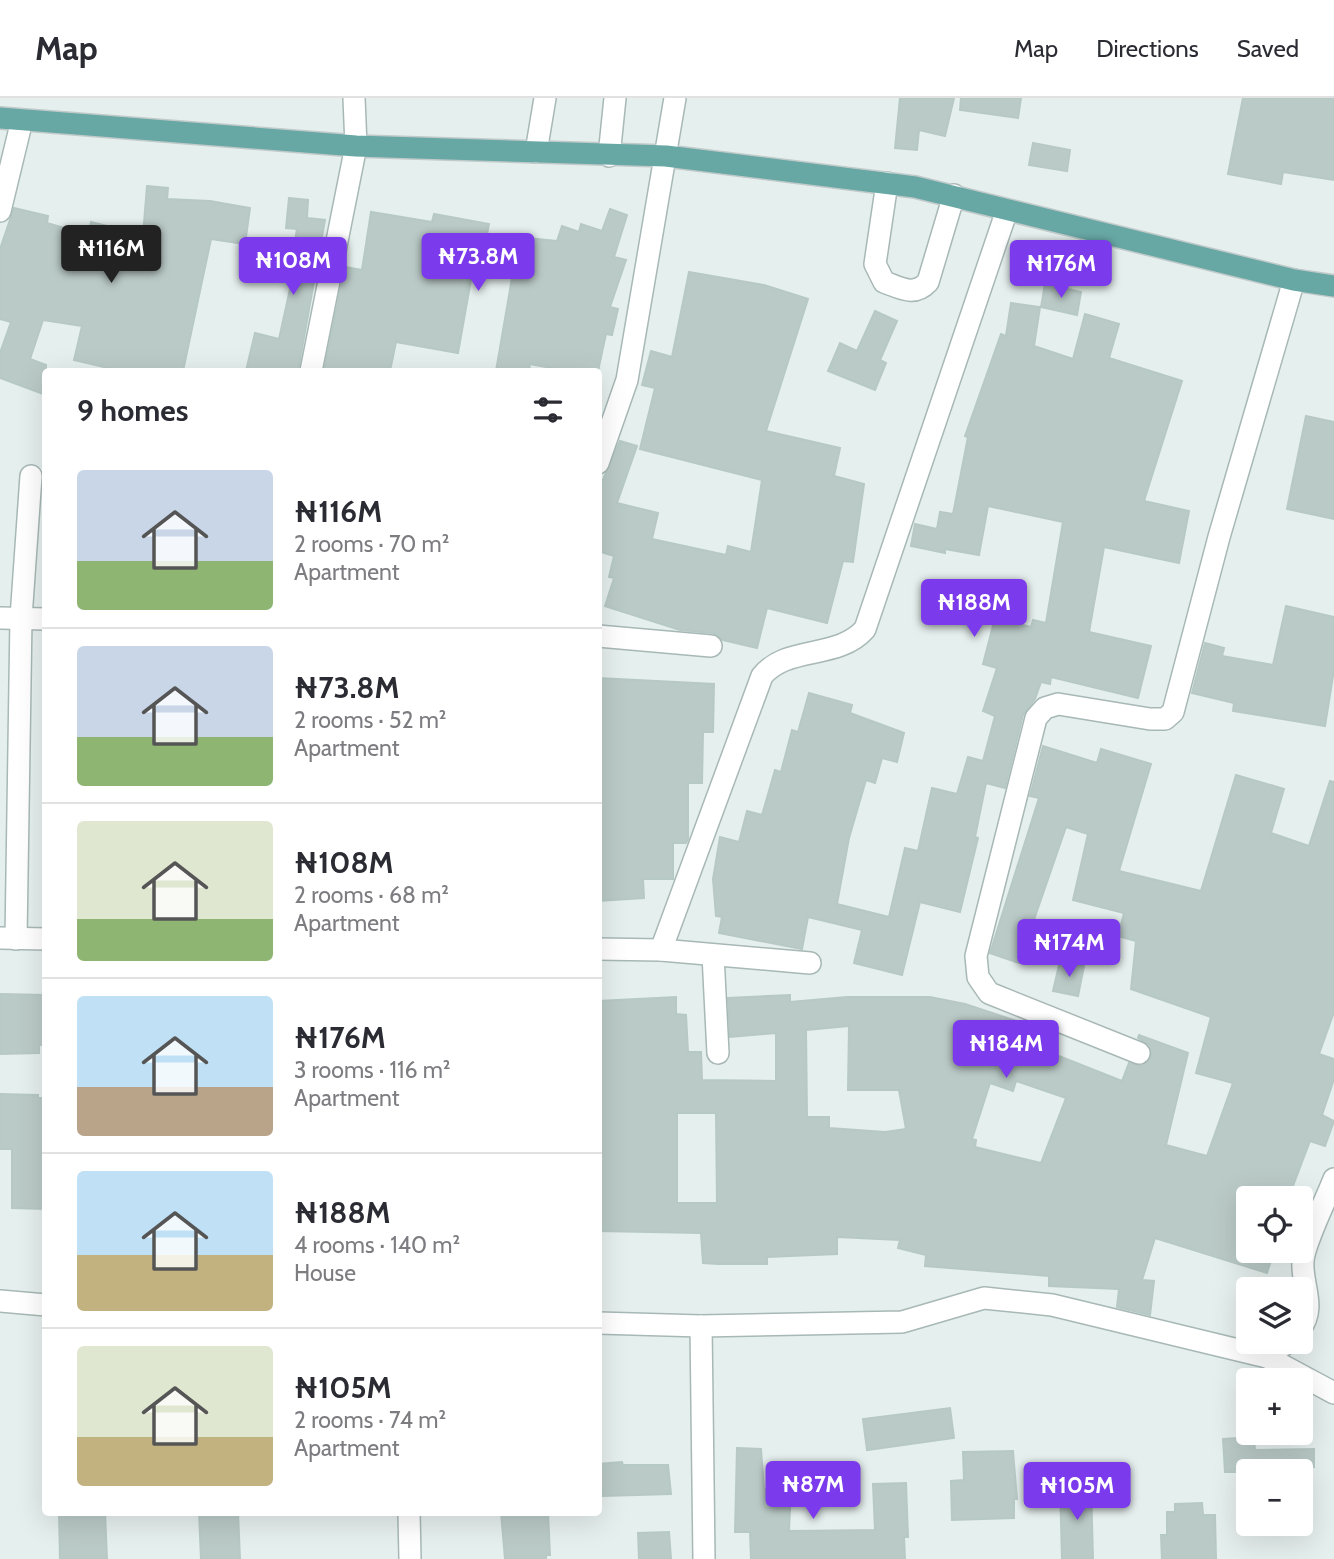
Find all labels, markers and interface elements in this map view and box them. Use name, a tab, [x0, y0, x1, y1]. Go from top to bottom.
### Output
text: Map	[35, 28, 98, 68]
text: Map	[1014, 34, 1058, 63]
text: Directions	[1096, 34, 1199, 63]
text: Saved	[1237, 34, 1299, 63]
pin: ₦116M	[62, 226, 160, 285]
text: ₦116M	[77, 234, 145, 262]
pin: ₦73.8M	[421, 234, 535, 293]
pin: ₦108M	[244, 238, 342, 297]
pin: ₦176M	[1012, 240, 1110, 300]
text: ₦73.8M	[438, 242, 518, 270]
text: ₦108M	[255, 246, 331, 274]
text: ₦176M	[1026, 249, 1096, 277]
icon: filters	[529, 391, 567, 429]
text: 9 homes	[77, 392, 188, 429]
text: ₦116M	[294, 493, 382, 530]
icon: home	[133, 498, 217, 582]
text: 2 rooms · 70 m²	[294, 530, 449, 558]
text: Apartment	[294, 558, 399, 586]
pin: ₦188M	[925, 580, 1023, 639]
text: ₦188M	[937, 588, 1011, 616]
text: ₦73.8M	[294, 669, 399, 706]
icon: home	[133, 674, 217, 758]
text: 2 rooms · 52 m²	[294, 706, 447, 734]
text: Apartment	[294, 734, 399, 762]
text: ₦108M	[294, 844, 394, 881]
icon: home	[133, 849, 217, 933]
text: 2 rooms · 68 m²	[294, 881, 449, 909]
text: Apartment	[294, 909, 399, 937]
pin: ₦174M	[1020, 920, 1118, 979]
text: ₦174M	[1033, 928, 1105, 956]
text: ₦176M	[294, 1019, 386, 1056]
pin: ₦184M	[957, 1020, 1055, 1080]
icon: home	[133, 1024, 217, 1108]
text: ₦184M	[969, 1029, 1043, 1057]
text: 3 rooms · 116 m²	[294, 1056, 450, 1084]
text: Apartment	[294, 1084, 399, 1112]
map controls	[1236, 1186, 1313, 1536]
button: locate	[1236, 1186, 1313, 1263]
text: ₦188M	[294, 1194, 391, 1231]
icon: home	[133, 1199, 217, 1283]
text: 4 rooms · 140 m²	[294, 1231, 460, 1259]
text: House	[294, 1259, 356, 1287]
button: layers	[1236, 1277, 1313, 1354]
button: +	[1236, 1368, 1313, 1445]
text: ₦105M	[294, 1369, 392, 1406]
icon: home	[133, 1374, 217, 1458]
text: 2 rooms · 74 m²	[294, 1406, 446, 1434]
text: Apartment	[294, 1434, 399, 1462]
button: −	[1236, 1459, 1313, 1536]
pin: ₦87M	[772, 1462, 854, 1521]
pin: ₦105M	[1028, 1462, 1126, 1522]
text: ₦87M	[782, 1470, 844, 1498]
text: ₦105M	[1040, 1471, 1114, 1499]

